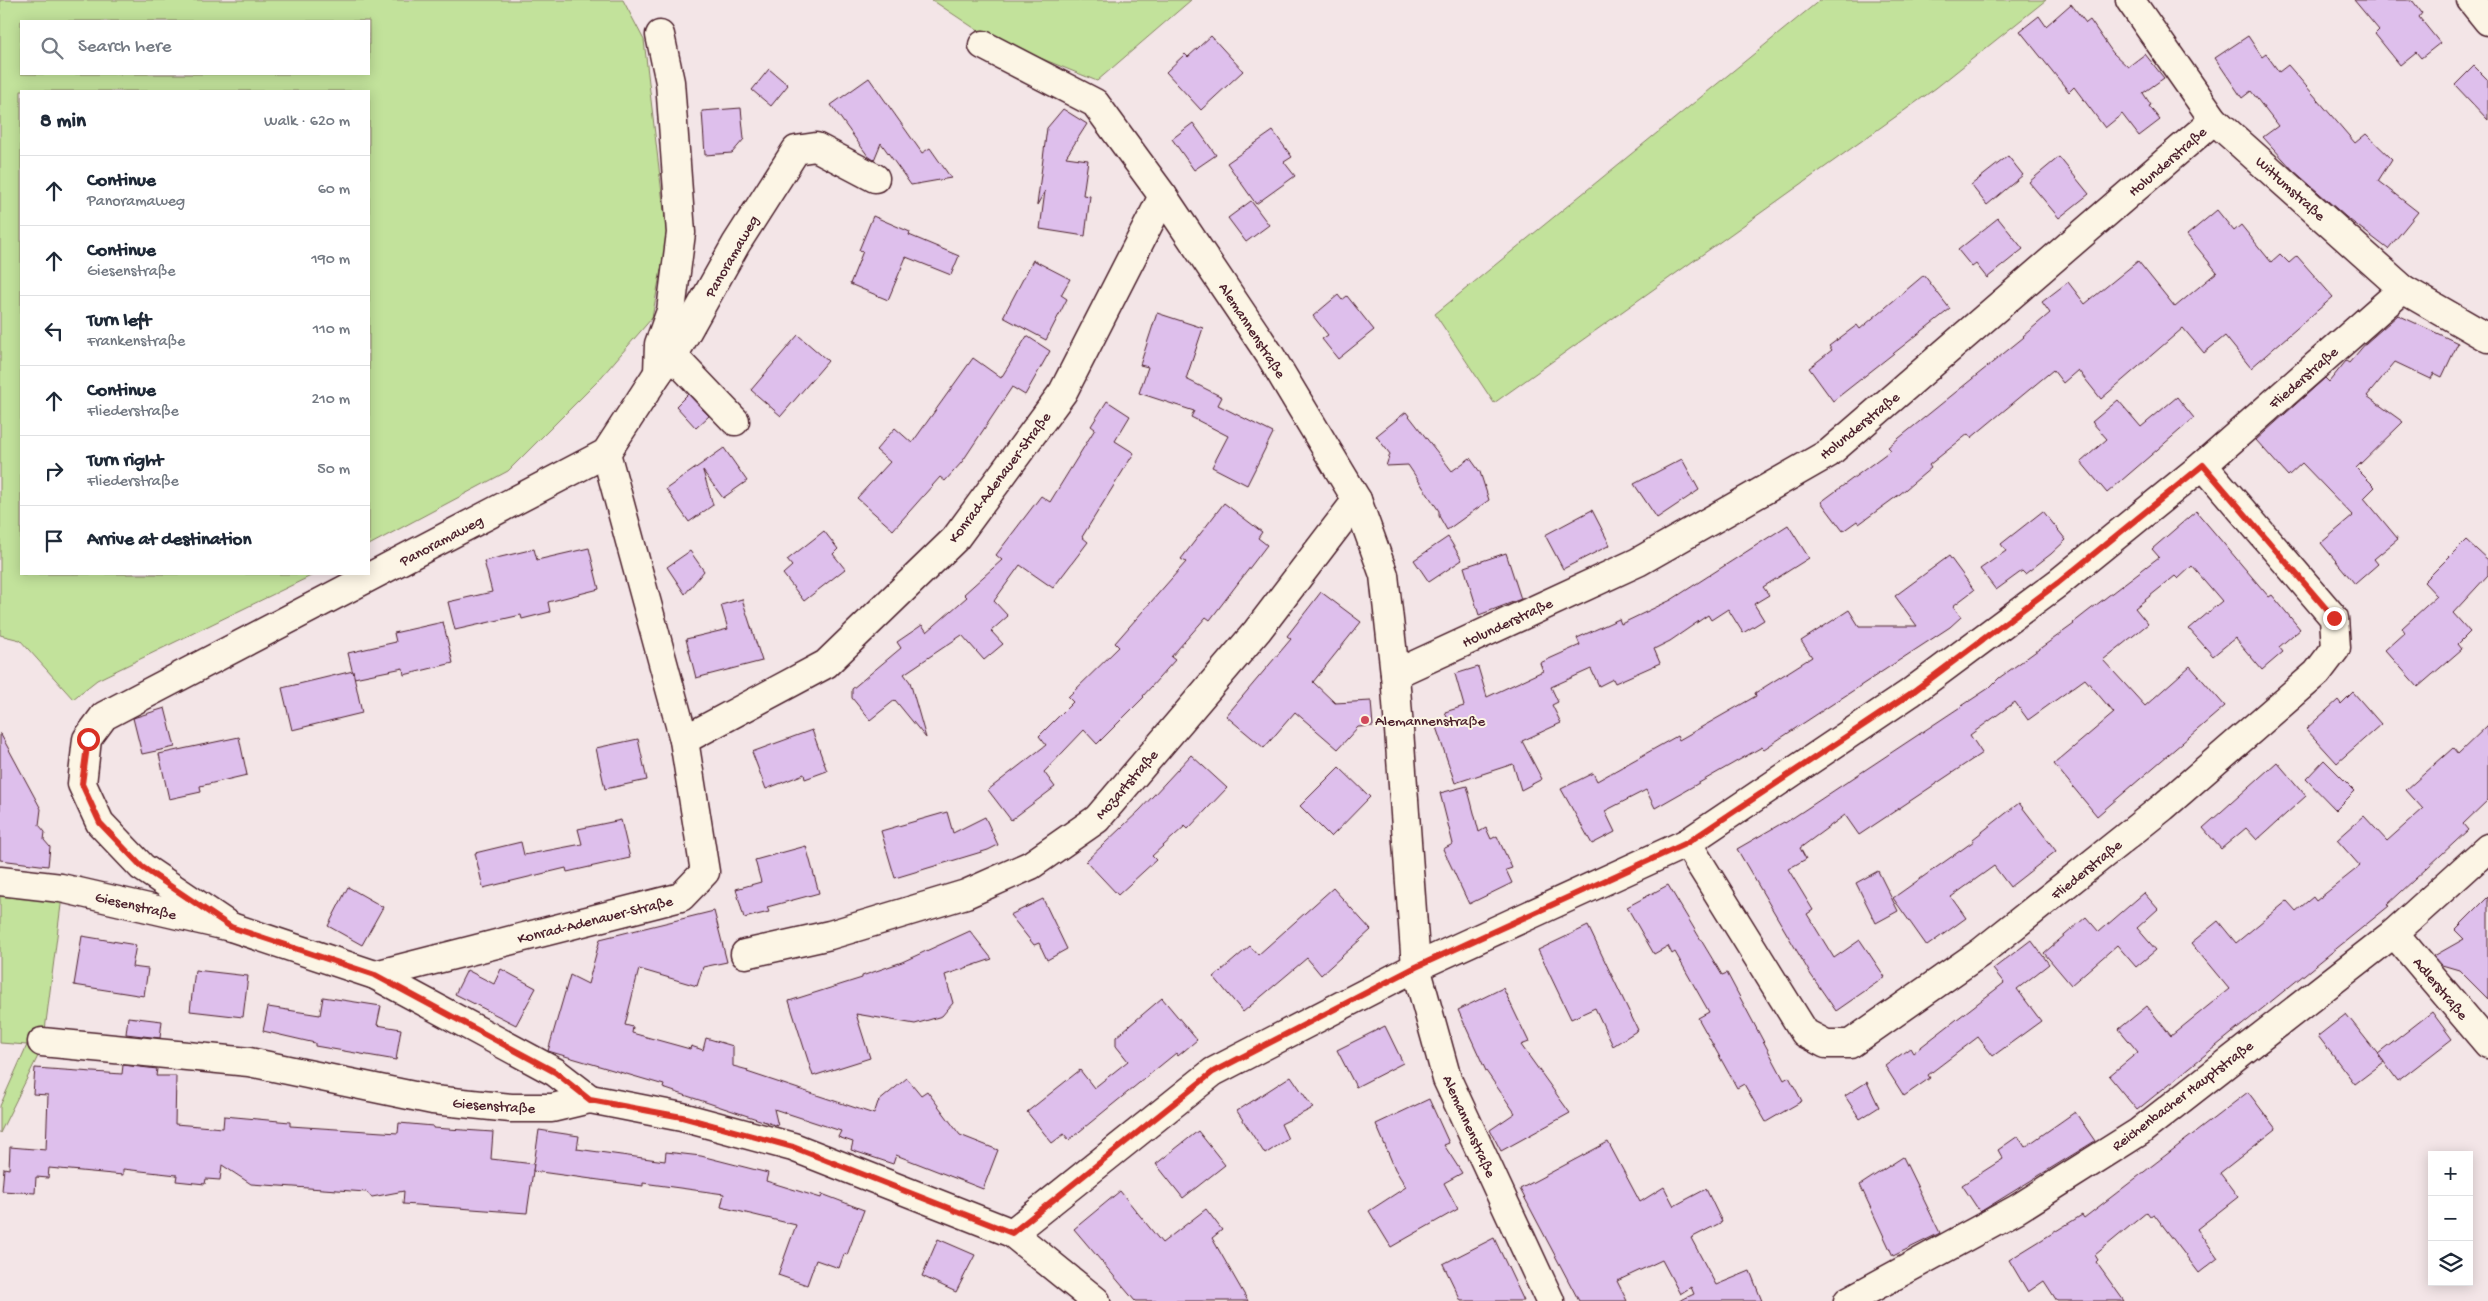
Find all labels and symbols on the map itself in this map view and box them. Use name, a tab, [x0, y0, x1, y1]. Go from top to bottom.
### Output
street label: Holunderstraße	[2125, 123, 2211, 201]
street label: Wittumstraße	[2251, 153, 2329, 226]
street label: Panoramaweg	[701, 213, 764, 302]
street label: Alemannenstraße	[1214, 280, 1289, 382]
street label: Fliederstraße	[2265, 343, 2343, 414]
street label: Holunderstraße	[1817, 389, 1904, 464]
street label: Konrad-Adenauer-Straße	[945, 409, 1056, 547]
street label: Panoramaweg	[396, 512, 487, 572]
street label: Holunderstraße	[1460, 595, 1556, 653]
route end	[2323, 607, 2346, 630]
place label: Alemannenstraße	[1375, 713, 1485, 731]
marker: Alemannenstraße	[1359, 714, 1371, 726]
route start	[77, 728, 100, 751]
street label: Mozartstraße	[1092, 746, 1163, 824]
street label: Fliederstraße	[2047, 836, 2127, 905]
street label: Giesenstraße	[93, 889, 178, 925]
street label: Konrad-Adenauer-Straße	[516, 893, 675, 949]
street label: Adlerstraße	[2408, 954, 2471, 1024]
street label: Reichenbacher Hauptstraße	[2109, 1037, 2258, 1156]
street label: Alemannenstraße	[1438, 1073, 1499, 1181]
street label: Giesenstraße	[452, 1095, 536, 1119]

